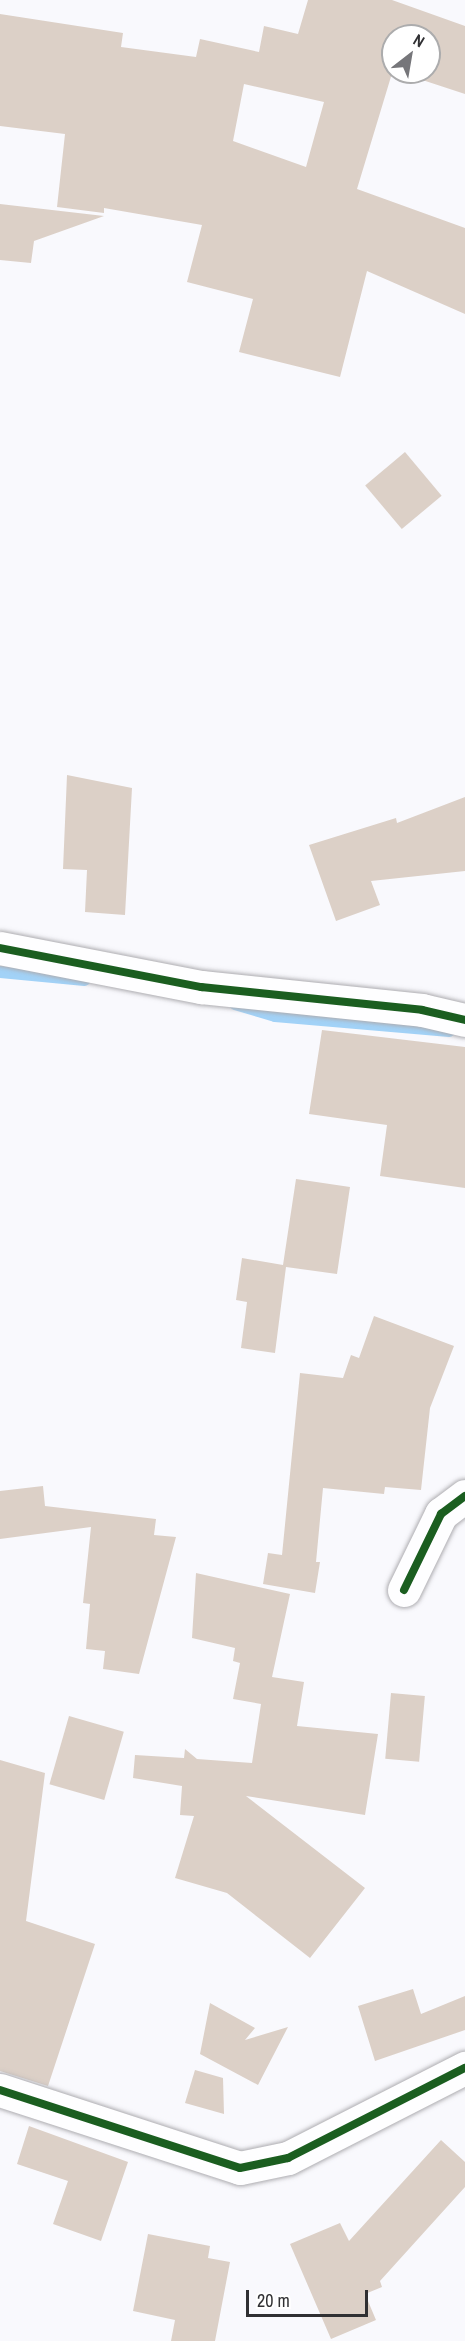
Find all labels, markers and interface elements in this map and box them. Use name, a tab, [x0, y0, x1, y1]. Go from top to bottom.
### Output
north arrow	[381, 24, 441, 84]
text: N	[410, 28, 429, 52]
scale bar	[249, 2278, 370, 2316]
text: 20 m	[257, 2288, 290, 2313]

